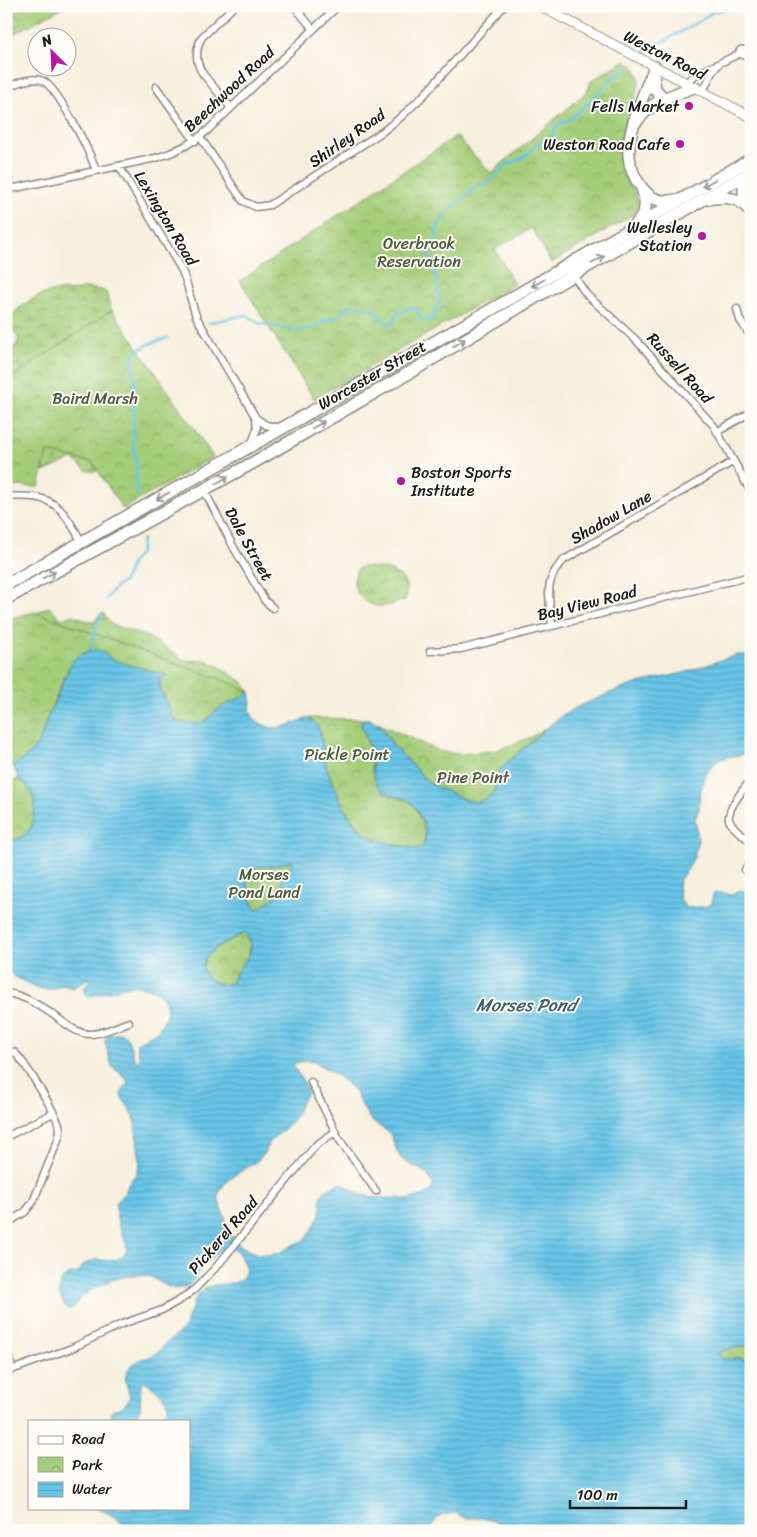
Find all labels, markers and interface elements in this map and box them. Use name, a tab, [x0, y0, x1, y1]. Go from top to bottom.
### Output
street label: Weston Road	[618, 22, 713, 89]
text: N	[36, 27, 57, 54]
north arrow	[28, 28, 78, 78]
street label: Beechwood Road	[176, 37, 283, 139]
place label: Fells Market	[591, 92, 680, 121]
street label: Shirley Road	[302, 100, 393, 175]
marker: Fells Market	[683, 100, 695, 112]
place label: Weston Road Cafe	[543, 130, 670, 159]
marker: Weston Road Cafe	[674, 138, 686, 150]
street label: Lexington Road	[126, 165, 207, 273]
one-way arrow	[702, 179, 716, 189]
place label: Wellesley Station	[627, 213, 693, 260]
park label: Overbrook Reservation	[377, 229, 461, 276]
marker: Wellesley Station	[696, 230, 708, 242]
one-way arrow	[591, 255, 605, 265]
one-way arrow	[531, 278, 545, 288]
street label: Russell Road	[640, 325, 721, 412]
street label: Worcester Street	[312, 332, 432, 418]
one-way arrow	[451, 338, 465, 348]
park label: Baird Marsh	[52, 384, 138, 413]
one-way arrow	[310, 419, 325, 429]
place label: Boston Sports Institute	[410, 458, 512, 505]
one-way arrow	[214, 475, 229, 485]
marker: Boston Sports Institute	[395, 475, 407, 487]
street label: Shadow Lane	[565, 482, 657, 552]
one-way arrow	[155, 491, 170, 501]
street label: Dale Street	[217, 502, 281, 586]
one-way arrow	[41, 570, 55, 580]
street label: Bay View Road	[534, 576, 641, 629]
park label: Pickle Point	[304, 740, 390, 769]
park label: Pine Point	[437, 763, 510, 792]
park label: Morses Pond Land	[228, 860, 301, 907]
water label: Morses Pond	[476, 989, 580, 1021]
street label: Pickerel Road	[181, 1188, 267, 1281]
legend	[28, 1420, 190, 1510]
text: Road	[72, 1426, 105, 1452]
text: Park	[72, 1452, 103, 1478]
text: Water	[72, 1476, 112, 1502]
scale bar	[570, 1477, 686, 1509]
text: 100 m	[577, 1482, 618, 1508]

